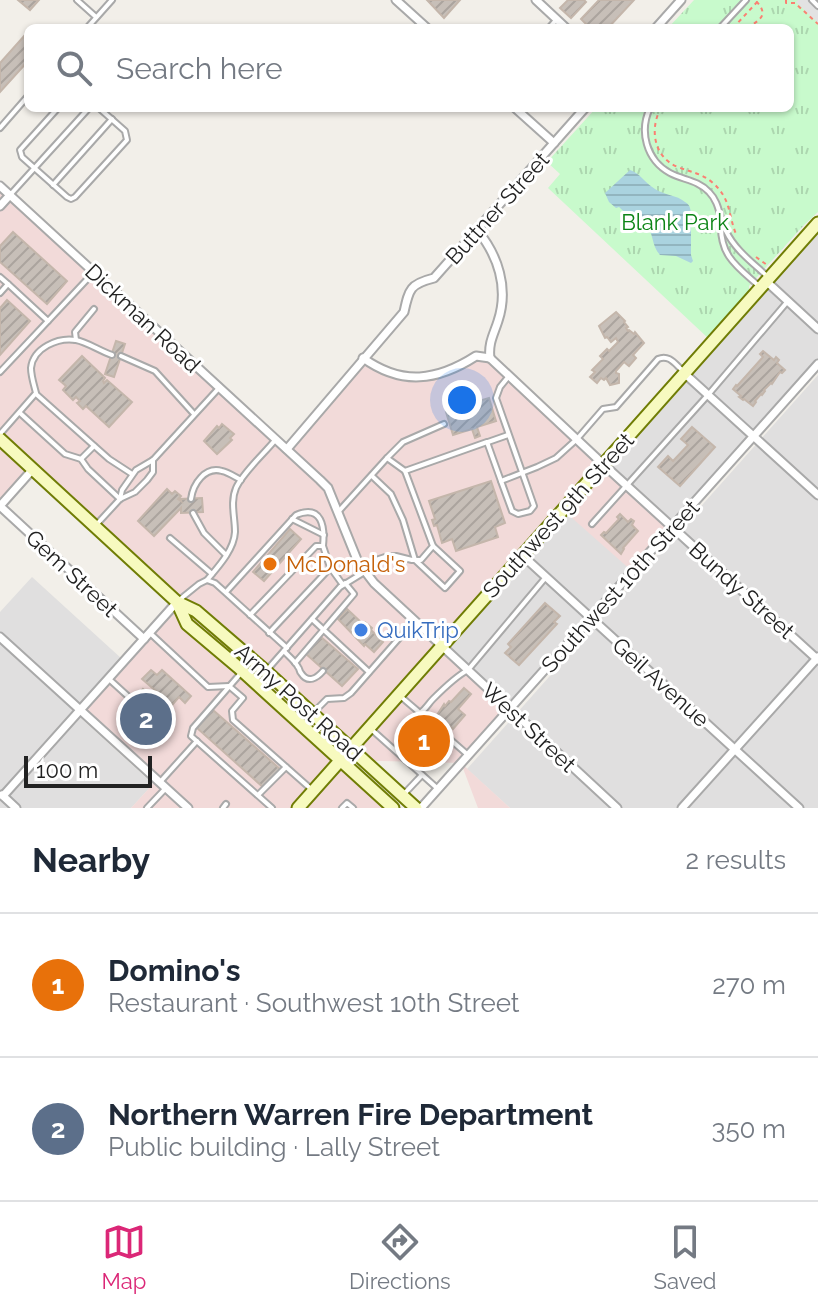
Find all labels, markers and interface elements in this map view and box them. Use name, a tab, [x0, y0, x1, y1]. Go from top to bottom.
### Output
search box	[24, 24, 794, 112]
icon: search	[52, 46, 96, 90]
text: Search here	[116, 51, 283, 86]
street label: Buttner Street	[440, 146, 555, 269]
park label: Blank Park	[621, 209, 729, 235]
street label: Dickman Road	[80, 258, 206, 378]
your location	[442, 380, 482, 420]
street label: Southwest 9th Street	[477, 427, 639, 603]
street label: Southwest 10th Street	[536, 494, 705, 678]
street label: Gem Street	[21, 524, 124, 622]
street label: Bundy Street	[684, 536, 800, 644]
place label: McDonald's	[286, 551, 405, 577]
marker: McDonald's	[261, 555, 279, 573]
place label: QuikTrip	[377, 617, 459, 643]
marker: QuikTrip	[352, 621, 370, 639]
street label: Geil Avenue	[607, 632, 715, 732]
street label: Army Post Road	[230, 638, 368, 766]
street label: West Street	[477, 677, 582, 778]
pin: 2	[120, 689, 172, 749]
pin: 1	[398, 711, 450, 771]
scale bar	[24, 752, 152, 788]
text: 100 m	[36, 757, 98, 783]
text: Nearby	[32, 840, 150, 880]
text: 2 results	[686, 845, 786, 875]
text: Domino's	[108, 953, 241, 988]
text: 1	[52, 970, 64, 1000]
text: 270 m	[712, 970, 786, 1000]
text: Restaurant · Southwest 10th Street	[108, 988, 520, 1018]
text: Northern Warren Fire Department	[108, 1097, 593, 1132]
text: 2	[51, 1114, 65, 1144]
text: 350 m	[712, 1114, 786, 1144]
text: Public building · Lally Street	[108, 1132, 440, 1162]
tab: Map	[101, 1220, 146, 1294]
tab: Directions	[349, 1220, 451, 1294]
tab: Saved	[654, 1220, 717, 1294]

